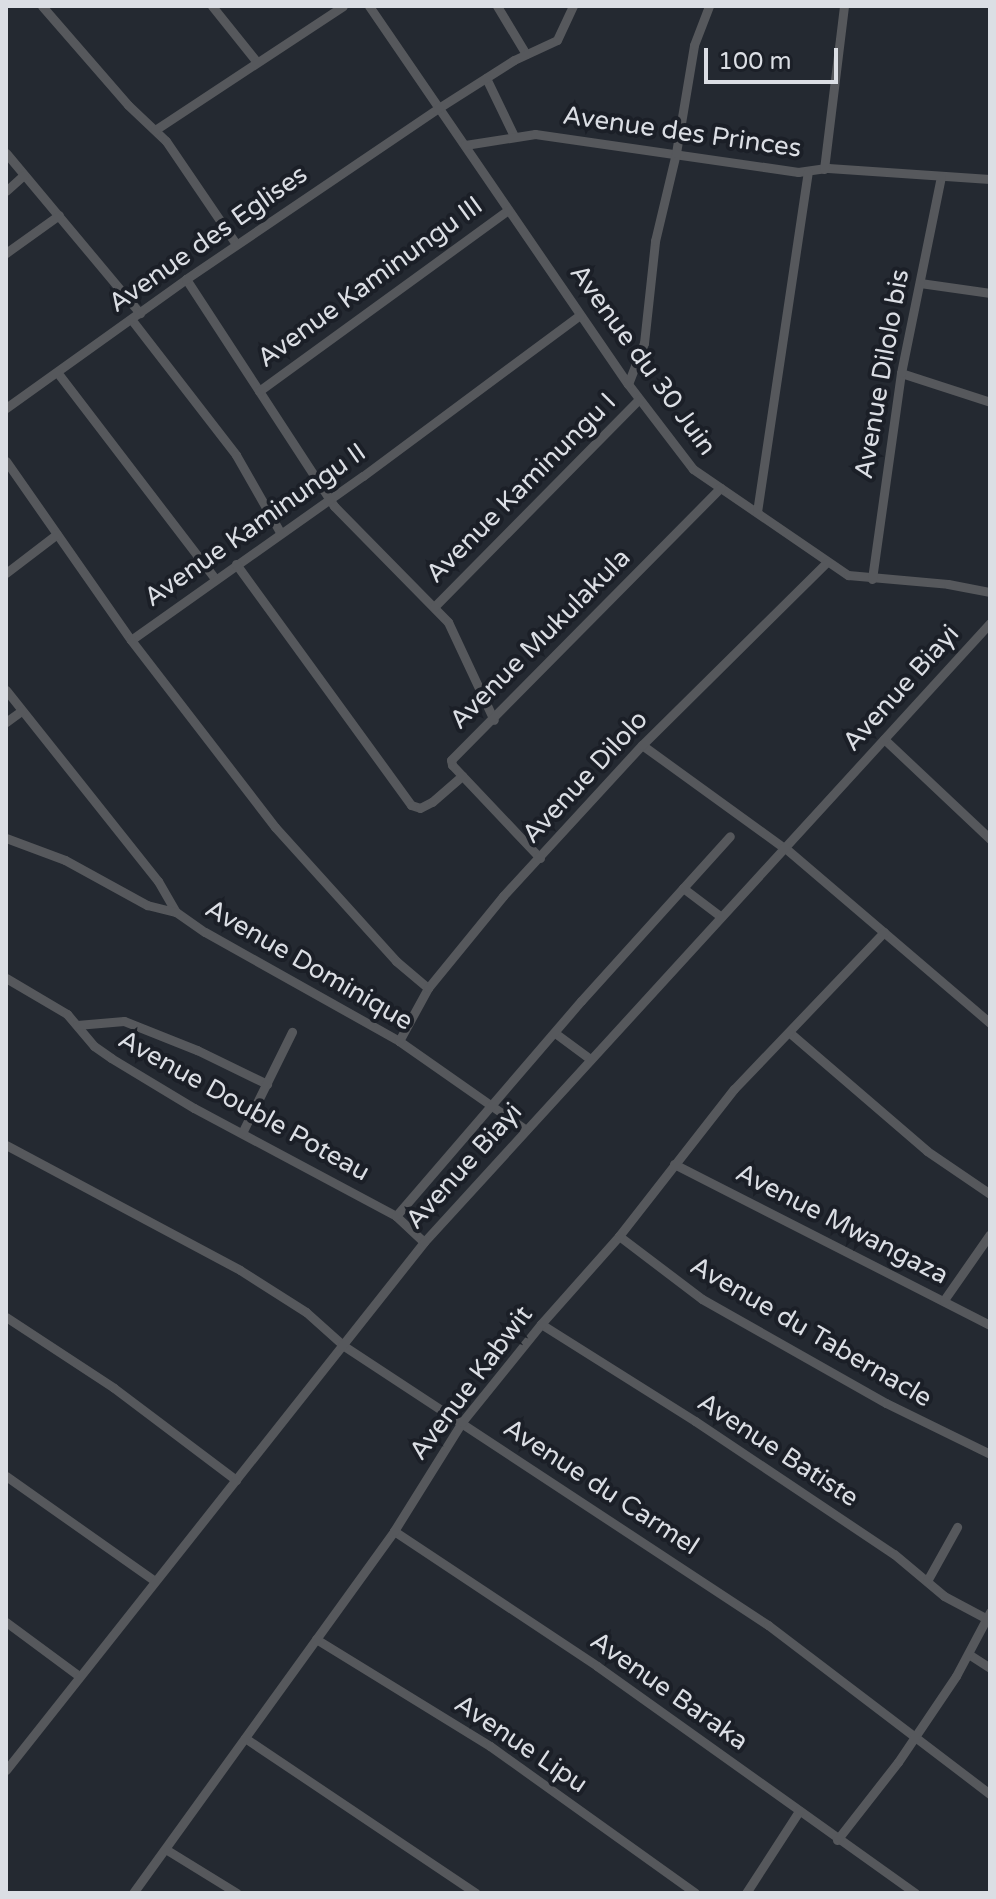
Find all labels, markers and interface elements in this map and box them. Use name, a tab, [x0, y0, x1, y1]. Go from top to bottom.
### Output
scale bar	[708, 32, 842, 82]
text: 100 m	[718, 47, 792, 76]
street label: Avenue des Princes	[561, 100, 803, 164]
street label: Avenue des Eglises	[103, 159, 313, 319]
street label: Avenue Kaminungu III	[251, 190, 489, 374]
street label: Avenue du 30 Juin	[563, 258, 723, 462]
street label: Avenue Dilolo bis	[848, 267, 916, 481]
street label: Avenue Kaminungu I	[419, 386, 623, 590]
street label: Avenue Kaminungu II	[138, 437, 372, 613]
street label: Avenue Mukulakula	[443, 542, 637, 736]
street label: Avenue Biayi	[836, 619, 966, 757]
street label: Avenue Dilolo	[516, 704, 654, 850]
street label: Avenue Dominique	[200, 893, 418, 1037]
street label: Avenue Double Poteau	[113, 1024, 375, 1188]
street label: Avenue Biayi	[399, 1097, 529, 1235]
street label: Avenue Mwangaza	[731, 1157, 953, 1291]
street label: Avenue du Tabernacle	[685, 1250, 937, 1414]
street label: Avenue Kabwit	[403, 1300, 539, 1466]
street label: Avenue Batiste	[692, 1386, 864, 1514]
street label: Avenue du Carmel	[498, 1412, 704, 1562]
street label: Avenue Baraka	[584, 1625, 754, 1757]
street label: Avenue Lipu	[449, 1688, 593, 1800]

